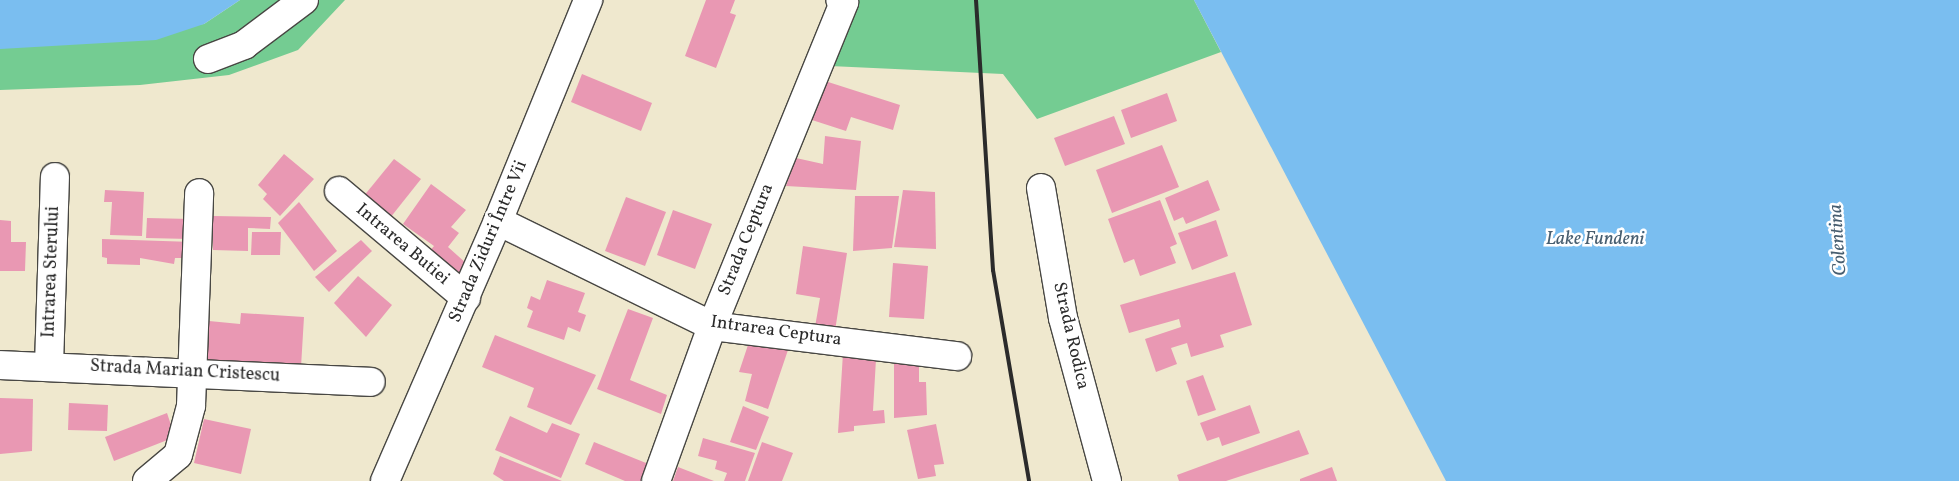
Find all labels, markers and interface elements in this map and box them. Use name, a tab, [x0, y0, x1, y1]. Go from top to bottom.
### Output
street label: Strada Ziduri Între Vii	[445, 157, 533, 327]
street label: Strada Ceptura	[715, 181, 779, 299]
street label: Intrarea Butiei	[351, 200, 453, 290]
water label: Colentina	[1825, 203, 1853, 277]
street label: Intrarea Sterului	[39, 206, 65, 338]
water label: Lake Fundeni	[1546, 229, 1644, 251]
street label: Strada Rodica	[1047, 280, 1093, 392]
street label: Intrarea Ceptura	[709, 312, 843, 352]
street label: Strada Marian Cristescu	[89, 356, 281, 388]

